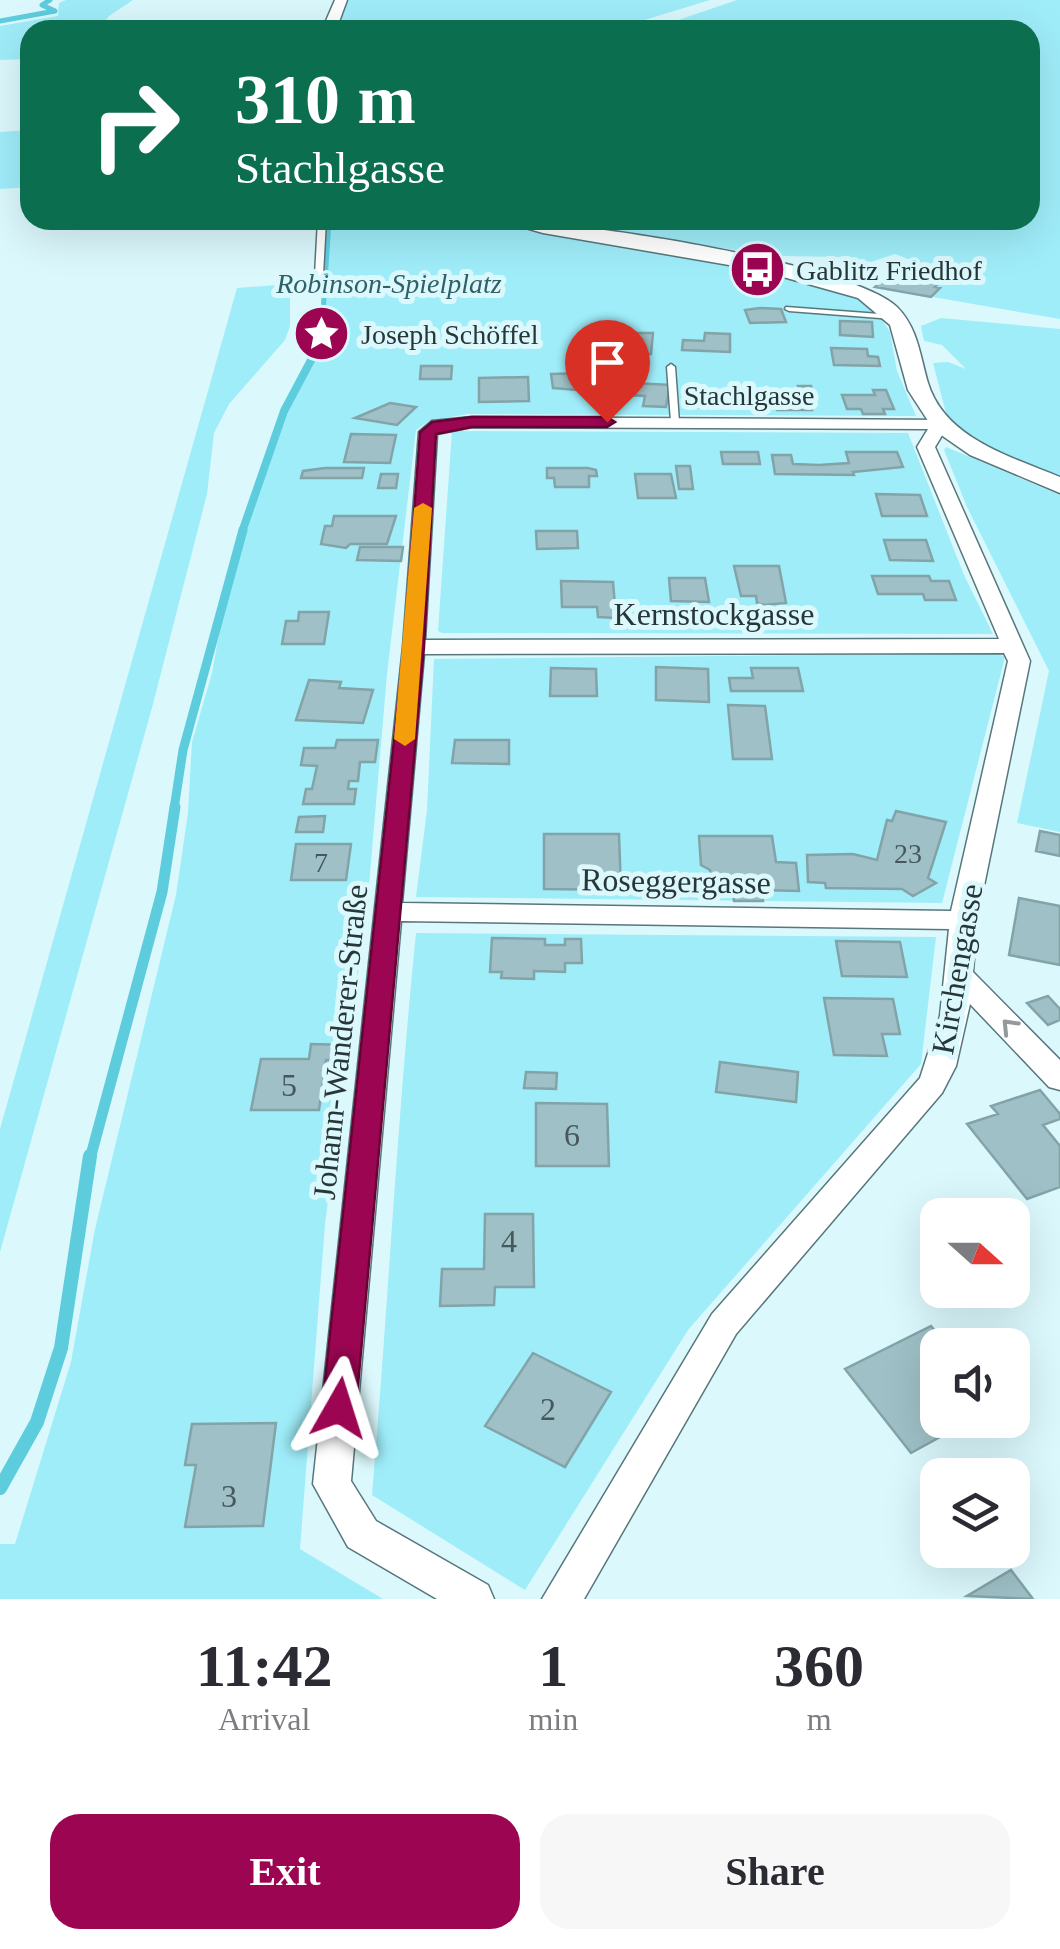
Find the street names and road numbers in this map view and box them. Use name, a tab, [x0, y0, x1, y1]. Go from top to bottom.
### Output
street label: Stachlgasse	[684, 380, 814, 411]
street label: Kernstockgasse	[614, 596, 814, 632]
street label: Roseggergasse	[581, 861, 771, 901]
street label: Kirchengasse	[924, 881, 990, 1057]
street label: Johann-Wanderer-Straße	[306, 883, 374, 1201]

